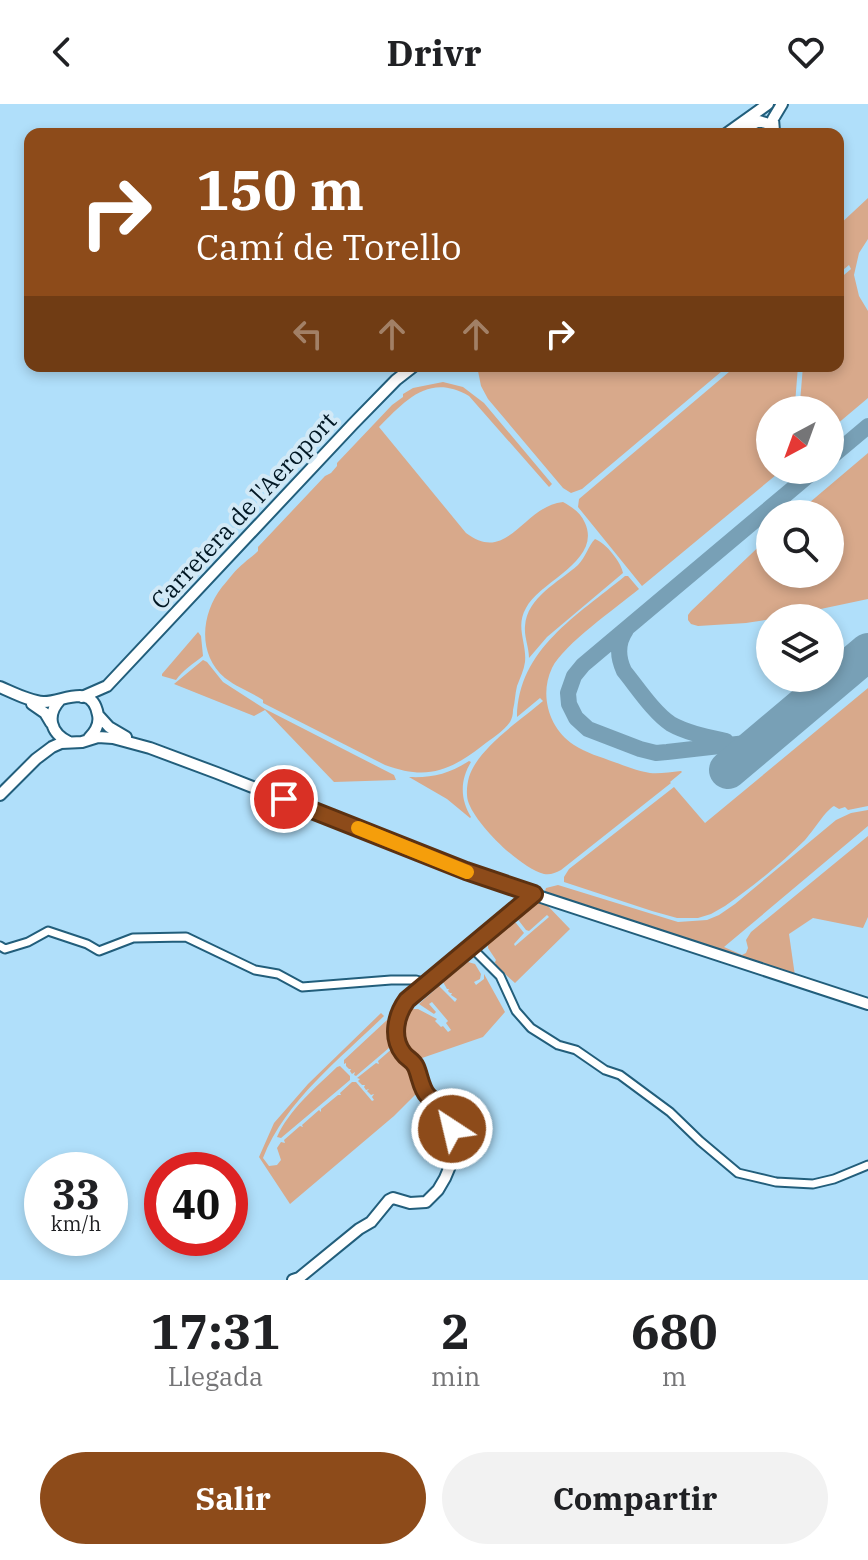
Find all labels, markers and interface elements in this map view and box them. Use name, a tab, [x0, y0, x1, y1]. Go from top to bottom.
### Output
text: Drivr	[386, 29, 482, 76]
icon: back	[40, 30, 84, 74]
icon: heart	[784, 30, 828, 74]
text: 150 m	[196, 153, 364, 225]
icon: right	[64, 160, 168, 264]
text: Camí de Torello	[196, 223, 462, 270]
icon: left	[286, 312, 330, 356]
icon: ahead	[370, 312, 414, 356]
icon: ahead	[454, 312, 498, 356]
icon: right	[538, 312, 582, 356]
north arrow	[756, 396, 844, 484]
map controls	[756, 396, 844, 692]
street label: Carretera de l'Aeroport	[143, 405, 343, 616]
button: search	[756, 500, 844, 588]
button: layers	[756, 604, 844, 692]
pin	[250, 765, 318, 833]
icon: arrive	[262, 777, 306, 821]
position arrow	[410, 1087, 494, 1171]
speed limit sign: 40	[144, 1152, 248, 1256]
text: 33	[52, 1168, 100, 1220]
text: km/h	[51, 1210, 101, 1237]
text: 17:31	[151, 1300, 280, 1362]
text: 2	[441, 1300, 470, 1362]
text: 680	[631, 1300, 717, 1362]
text: Llegada	[168, 1359, 263, 1393]
text: min	[431, 1359, 480, 1393]
text: m	[662, 1359, 687, 1393]
button: Salir	[40, 1452, 426, 1544]
button: Compartir	[442, 1452, 828, 1544]

